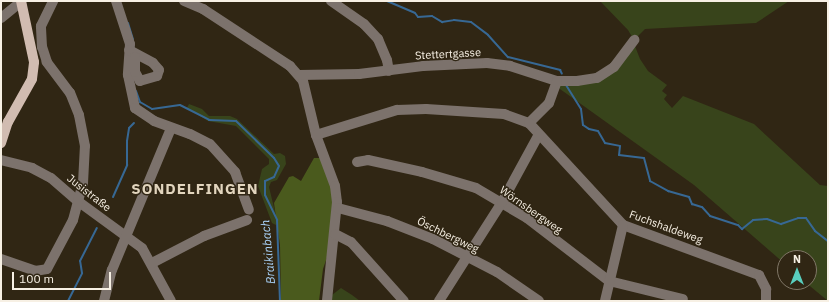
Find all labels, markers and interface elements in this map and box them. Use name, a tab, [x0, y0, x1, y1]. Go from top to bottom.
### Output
street label: Stettertgasse	[415, 46, 481, 62]
street label: Jusistraße	[64, 172, 114, 214]
district label: SONDELFINGEN	[131, 180, 259, 198]
street label: Wörnsbergweg	[497, 183, 565, 237]
street label: Fuchshaldeweg	[628, 208, 704, 246]
street label: Öschbergweg	[415, 214, 481, 256]
water label: Braikinbach	[258, 219, 278, 285]
north arrow	[777, 250, 817, 290]
text: N	[793, 252, 801, 266]
scale bar	[14, 264, 113, 290]
text: 100 m	[19, 271, 54, 286]

